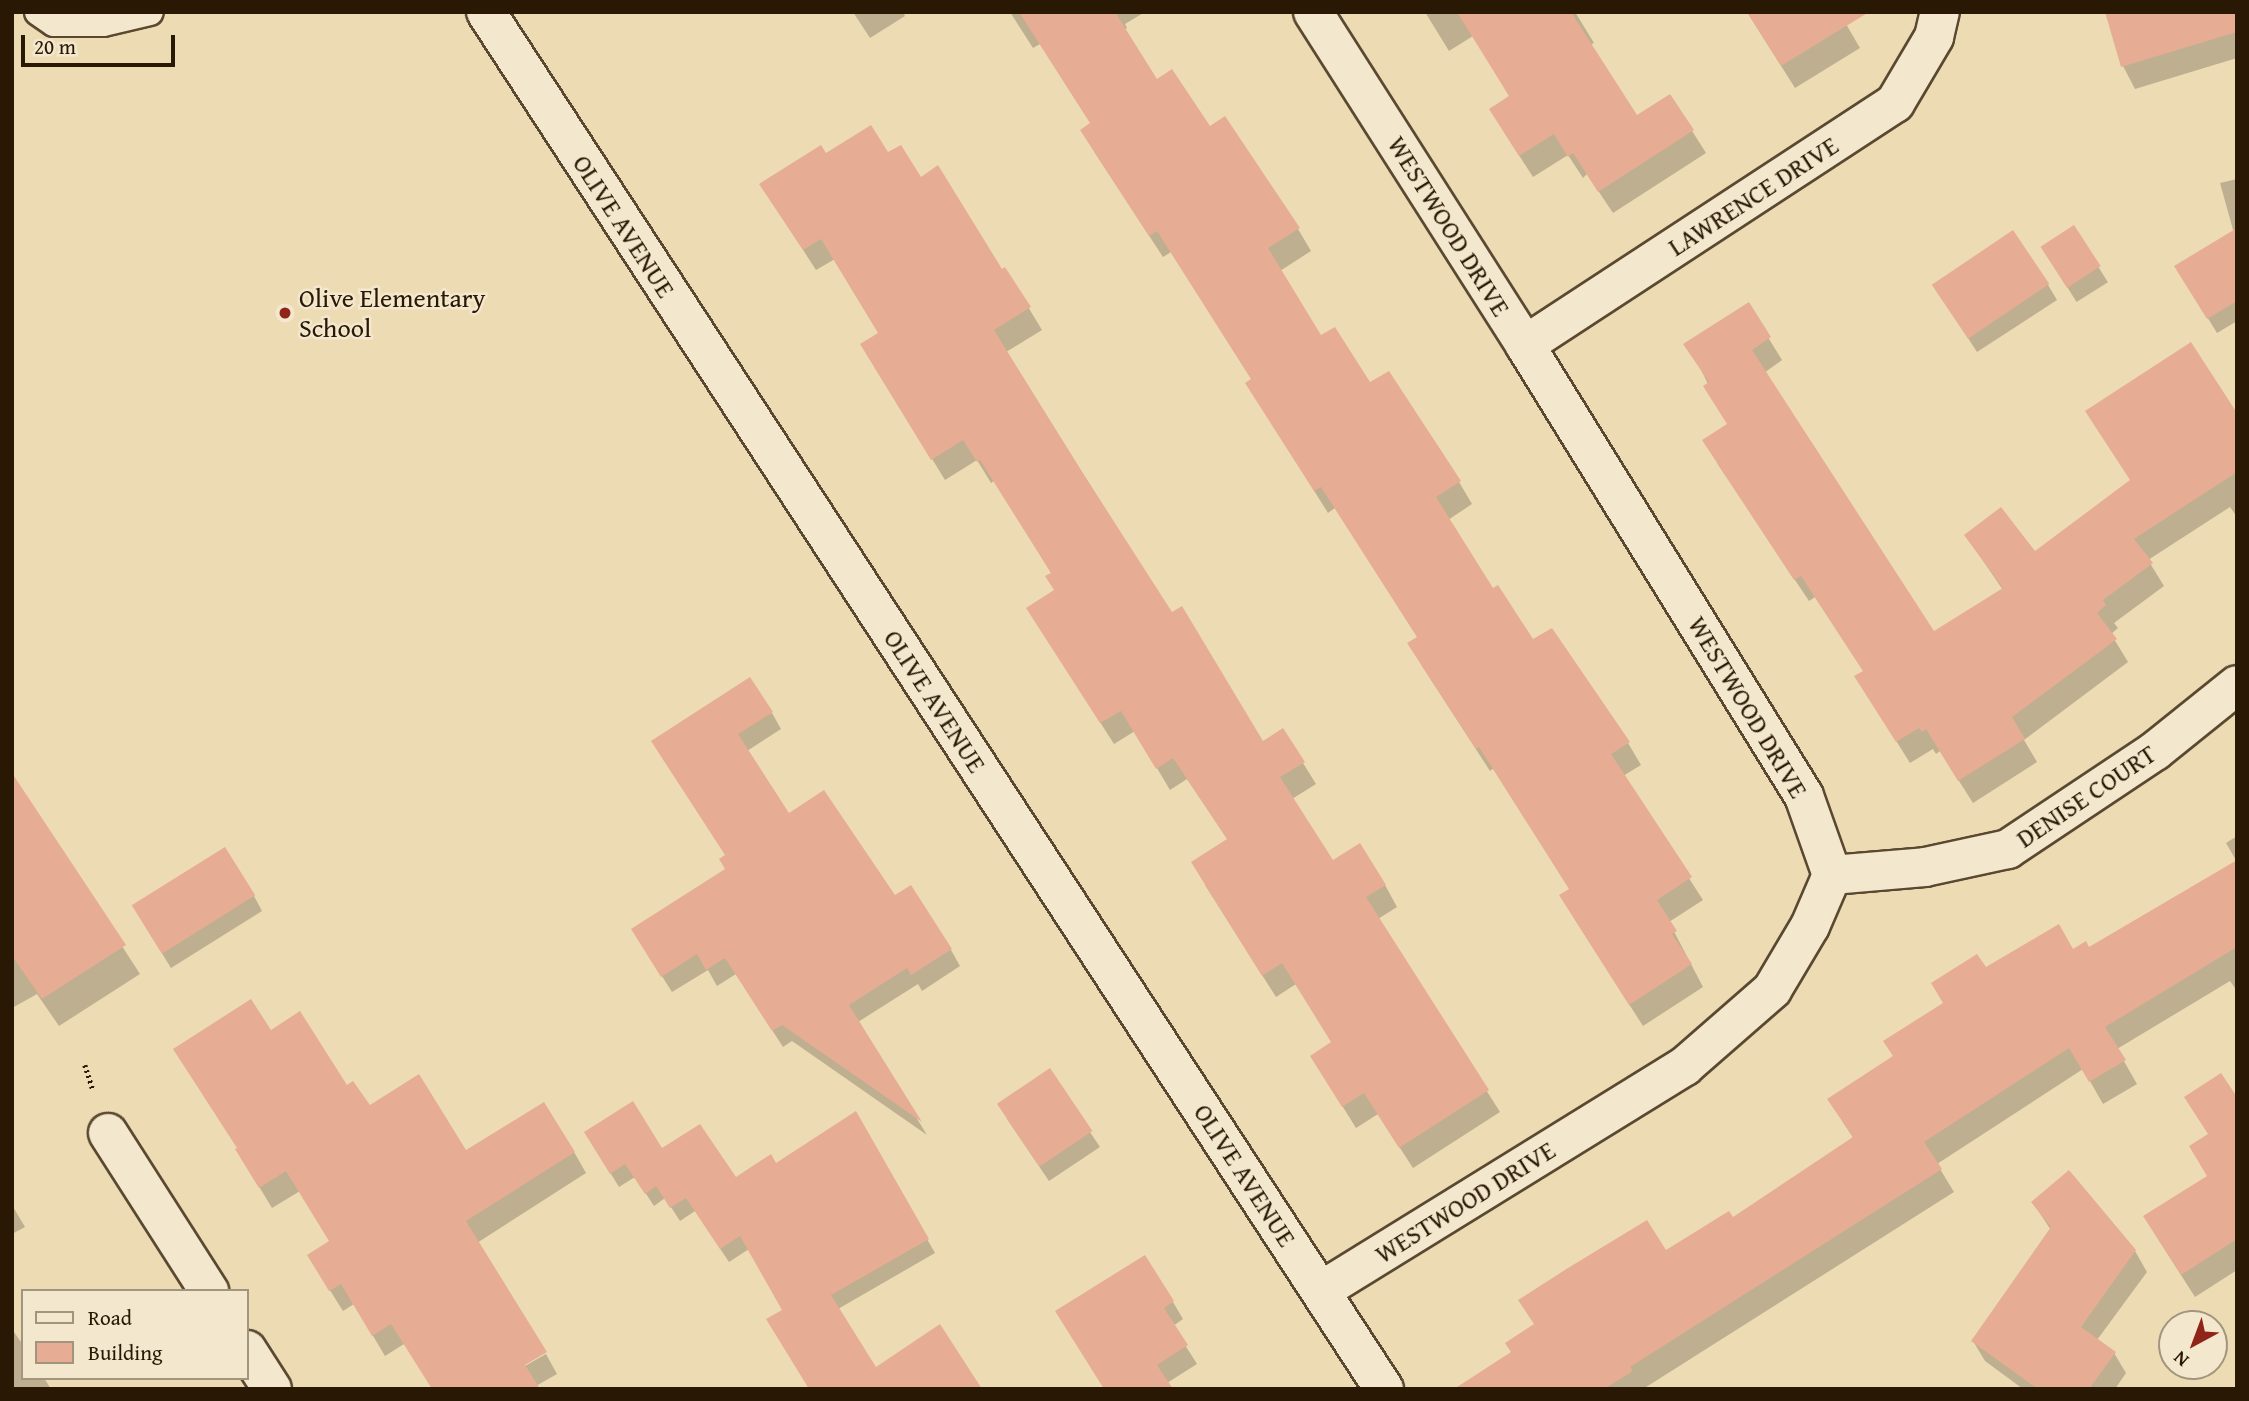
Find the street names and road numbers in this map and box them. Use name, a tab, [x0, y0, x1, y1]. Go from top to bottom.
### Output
street label: WESTWOOD DRIVE	[1381, 130, 1517, 322]
street label: LAWRENCE DRIVE	[1662, 130, 1844, 262]
street label: OLIVE AVENUE	[566, 149, 682, 303]
street label: WESTWOOD DRIVE	[1682, 611, 1814, 803]
street label: OLIVE AVENUE	[877, 624, 993, 778]
street label: DENISE COURT	[2010, 738, 2162, 854]
street label: OLIVE AVENUE	[1187, 1098, 1303, 1252]
street label: WESTWOOD DRIVE	[1369, 1134, 1561, 1270]

